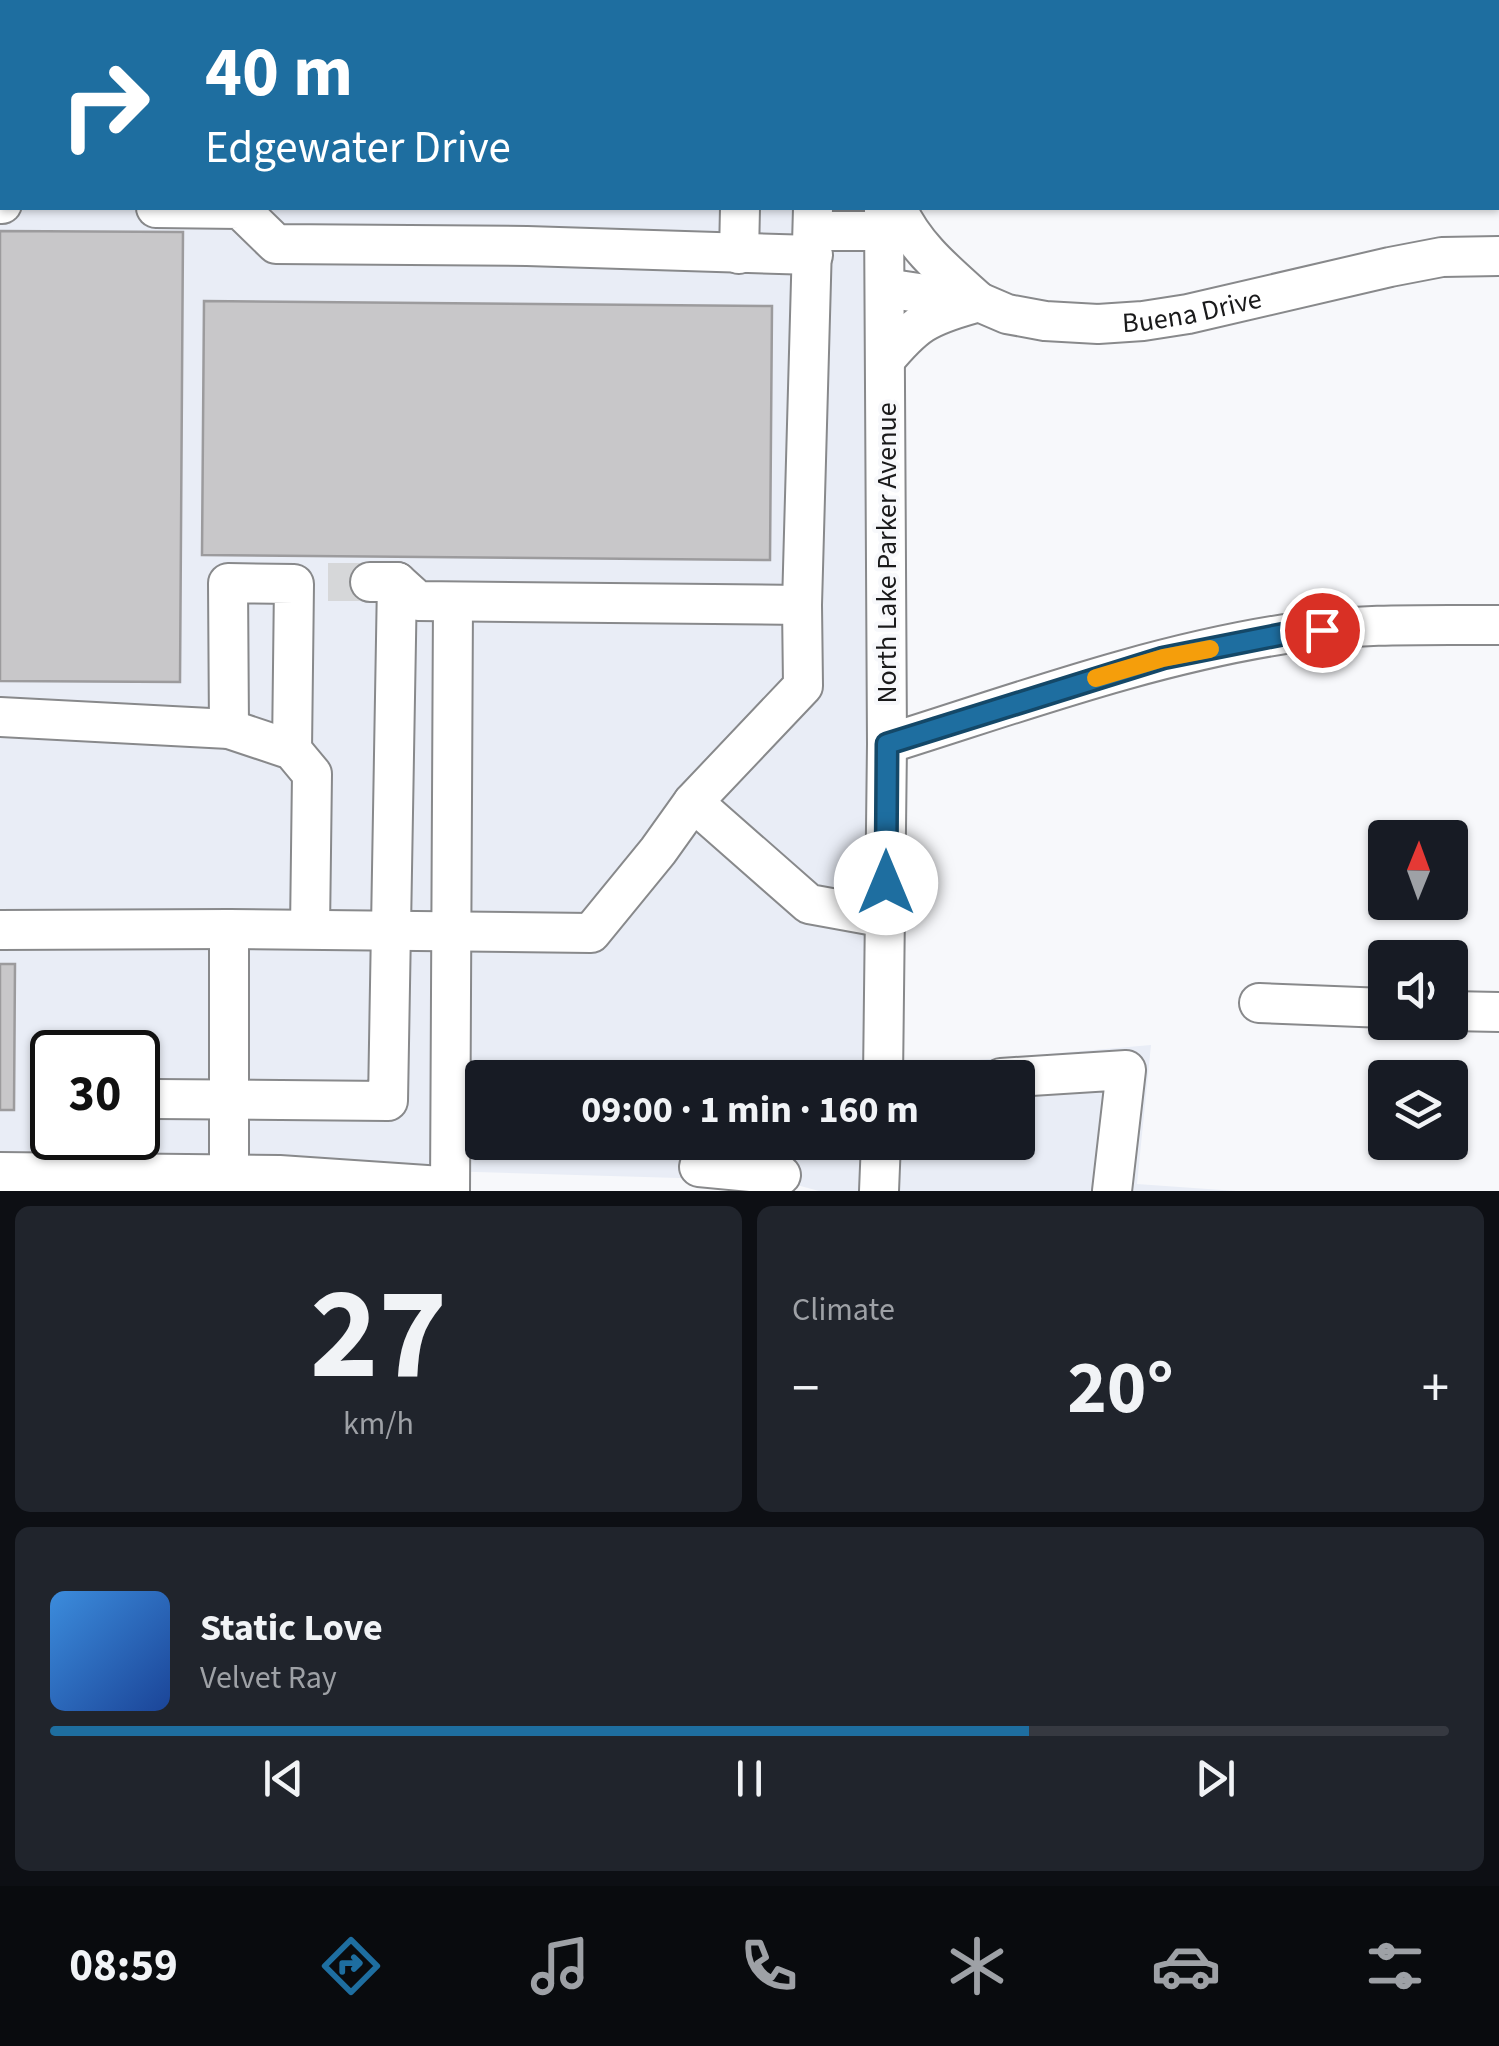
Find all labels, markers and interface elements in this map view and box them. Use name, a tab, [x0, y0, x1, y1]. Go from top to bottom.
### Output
text: 40 m	[205, 23, 353, 123]
icon: right	[40, 40, 170, 170]
text: Edgewater Drive	[205, 116, 511, 180]
street label: Buena Drive	[1121, 279, 1266, 343]
street label: North Lake Parker Avenue	[867, 402, 907, 704]
pin	[1280, 588, 1365, 673]
icon: arrive	[1295, 603, 1350, 658]
north arrow	[1368, 820, 1468, 920]
map controls	[1368, 820, 1468, 1160]
position arrow	[834, 831, 938, 935]
button: sound	[1368, 940, 1468, 1040]
speed limit sign: 30	[30, 1030, 160, 1160]
button: layers	[1368, 1060, 1468, 1160]
text: 09:00 · 1 min · 160 m	[581, 1083, 919, 1137]
text: 27	[310, 1243, 447, 1428]
text: Climate	[792, 1287, 895, 1333]
text: 20°	[1067, 1335, 1174, 1442]
text: −	[792, 1350, 819, 1428]
text: +	[1422, 1350, 1449, 1428]
text: km/h	[343, 1401, 414, 1447]
text: Static Love	[200, 1601, 383, 1655]
text: Velvet Ray	[200, 1655, 337, 1701]
icon: previous	[256, 1751, 311, 1806]
icon: pause	[722, 1751, 777, 1806]
icon: next	[1188, 1751, 1243, 1806]
icon: directions	[316, 1931, 386, 2001]
icon: music	[525, 1931, 595, 2001]
icon: phone	[734, 1931, 804, 2001]
icon: climate	[942, 1931, 1012, 2001]
icon: car	[1151, 1931, 1221, 2001]
icon: filters	[1360, 1931, 1430, 2001]
text: 08:59	[69, 1934, 178, 1998]

